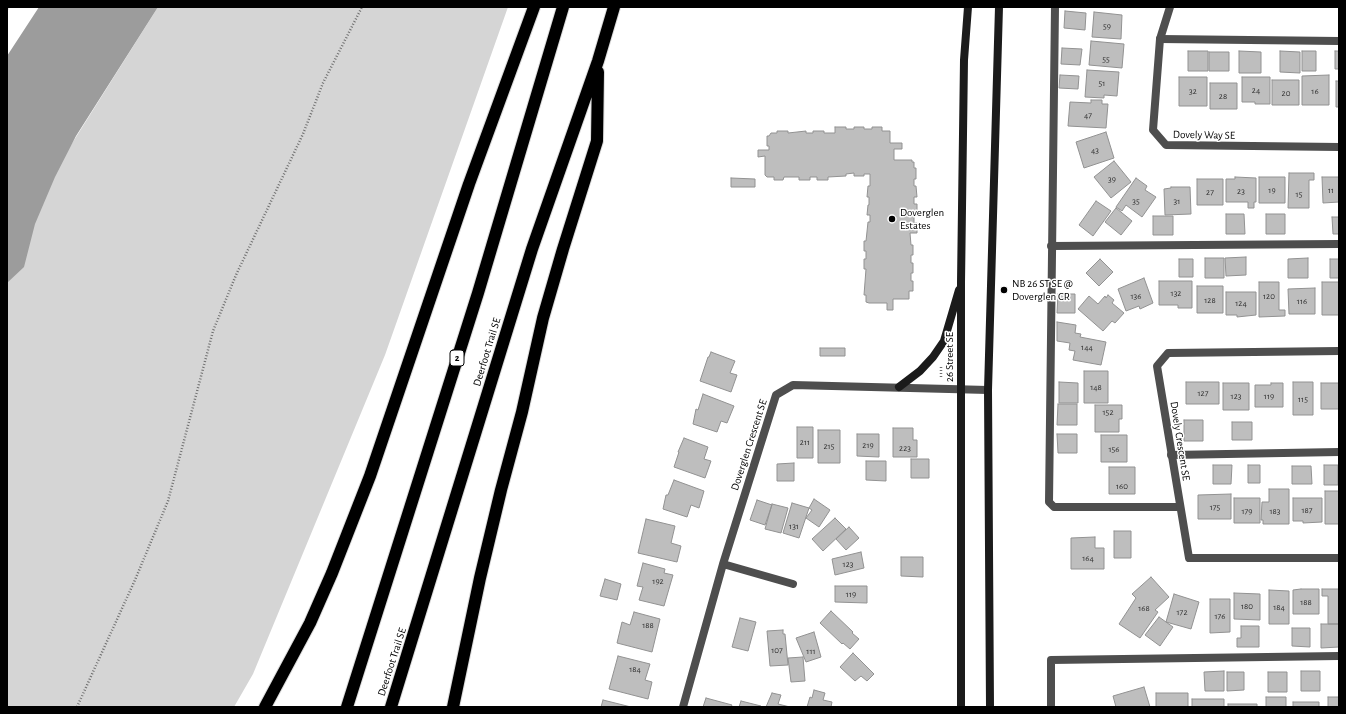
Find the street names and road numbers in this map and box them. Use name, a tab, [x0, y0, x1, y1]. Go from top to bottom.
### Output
street label: Dovely Way SE	[1173, 128, 1235, 142]
street label: Deerfoot Trail SE	[470, 316, 504, 388]
street label: 26 Street SE	[943, 332, 957, 382]
road number: 2	[450, 350, 464, 366]
street label: Doverglen Crescent SE	[728, 398, 770, 492]
street label: Dovely Crescent SE	[1167, 400, 1193, 482]
street label: Deerfoot Trail SE	[375, 626, 409, 698]

